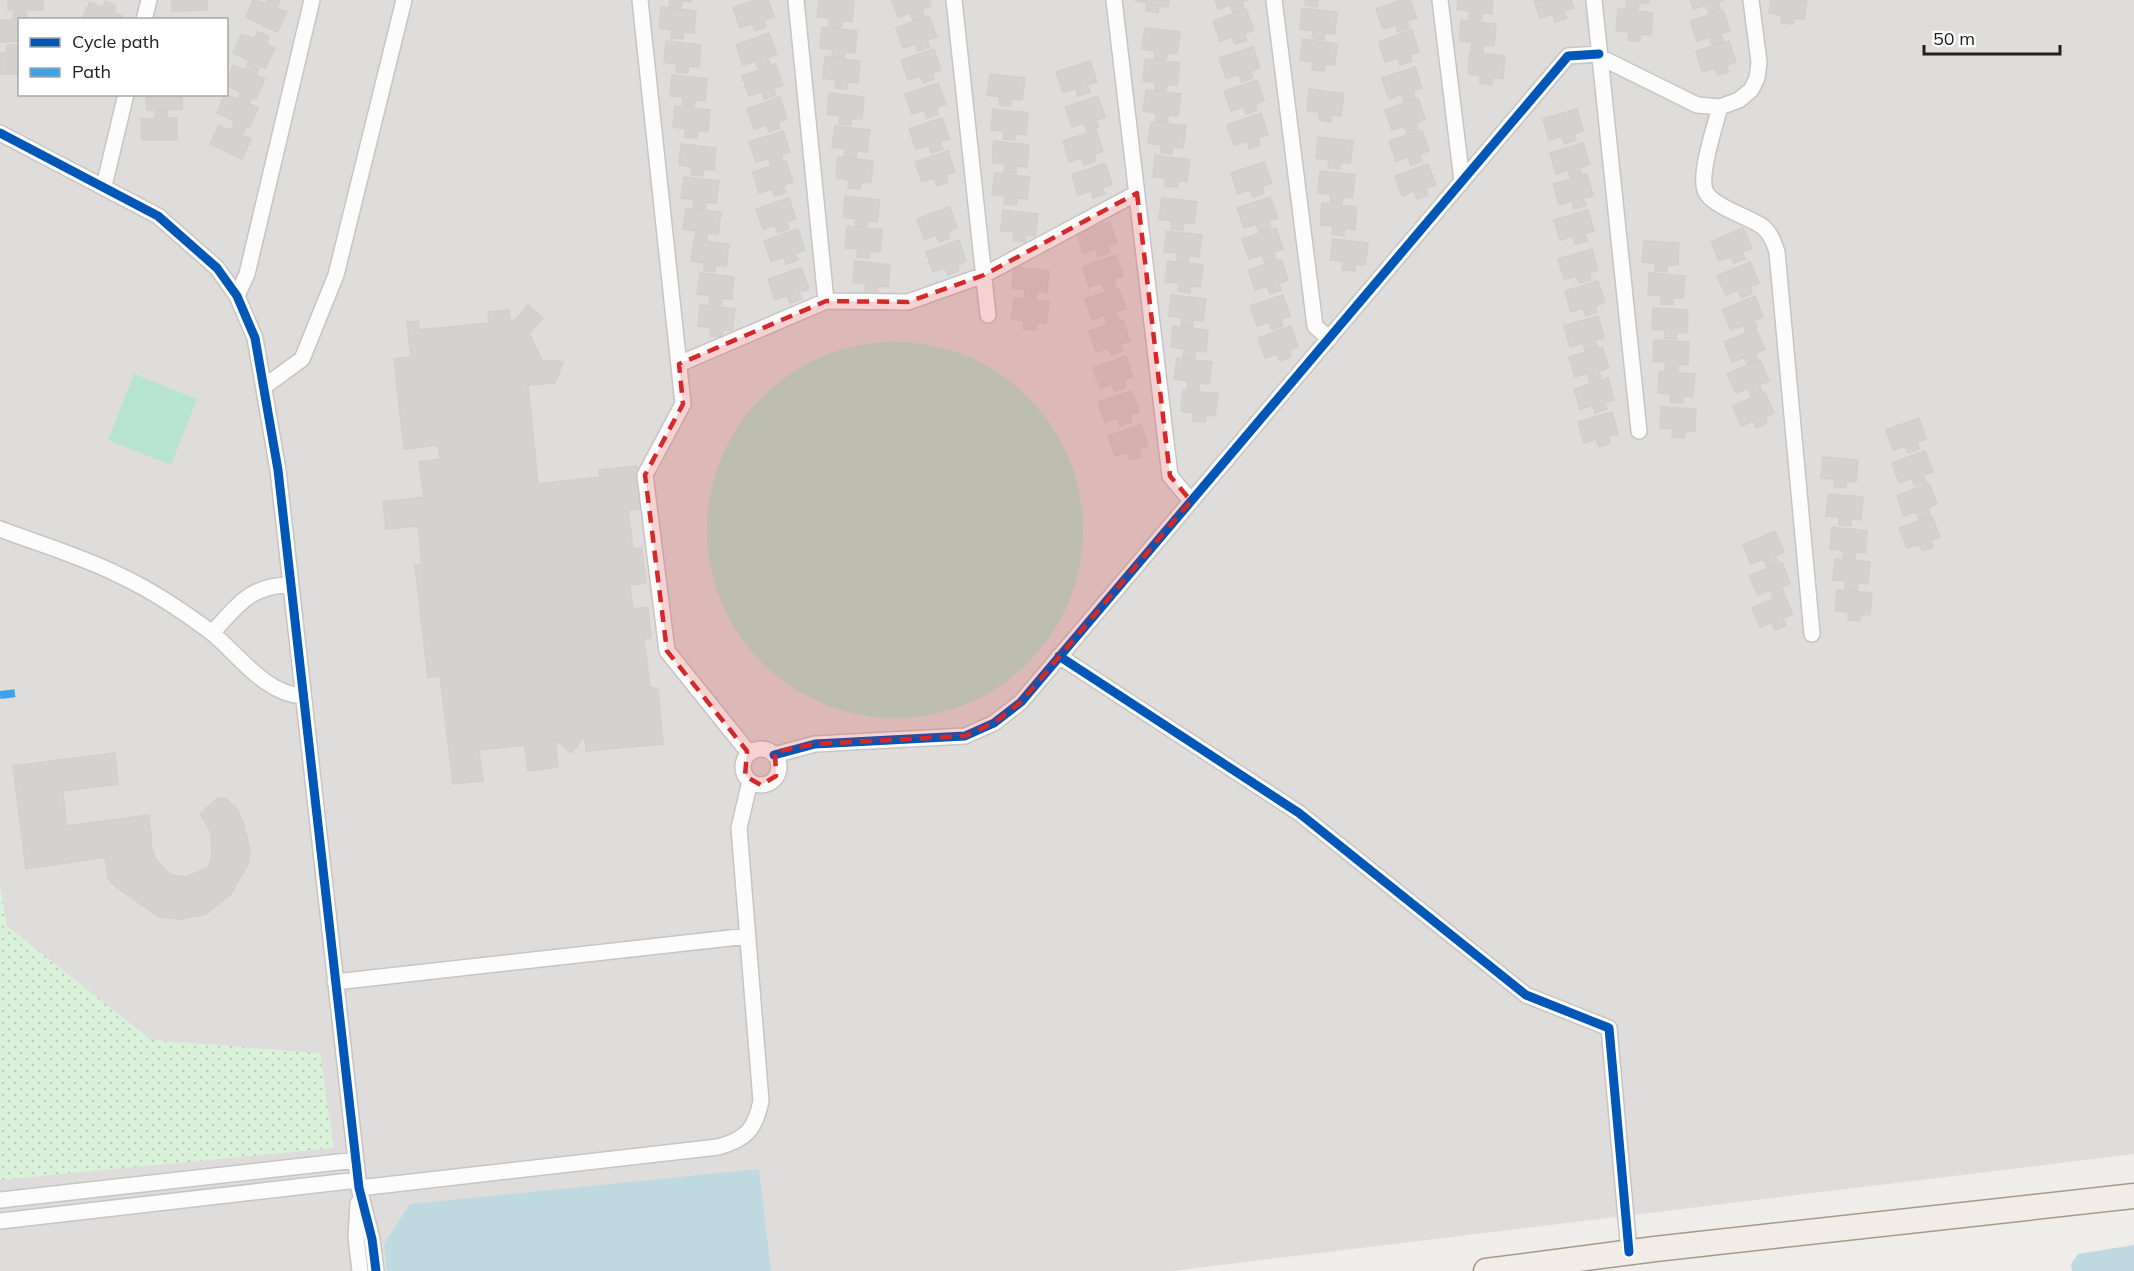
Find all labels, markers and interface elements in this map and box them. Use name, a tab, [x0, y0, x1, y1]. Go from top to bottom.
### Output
legend	[18, 18, 228, 96]
scale bar	[1924, 18, 2060, 56]
text: 50 m	[1933, 27, 1975, 50]
text: Cycle path	[72, 30, 159, 53]
text: Path	[72, 60, 111, 83]

